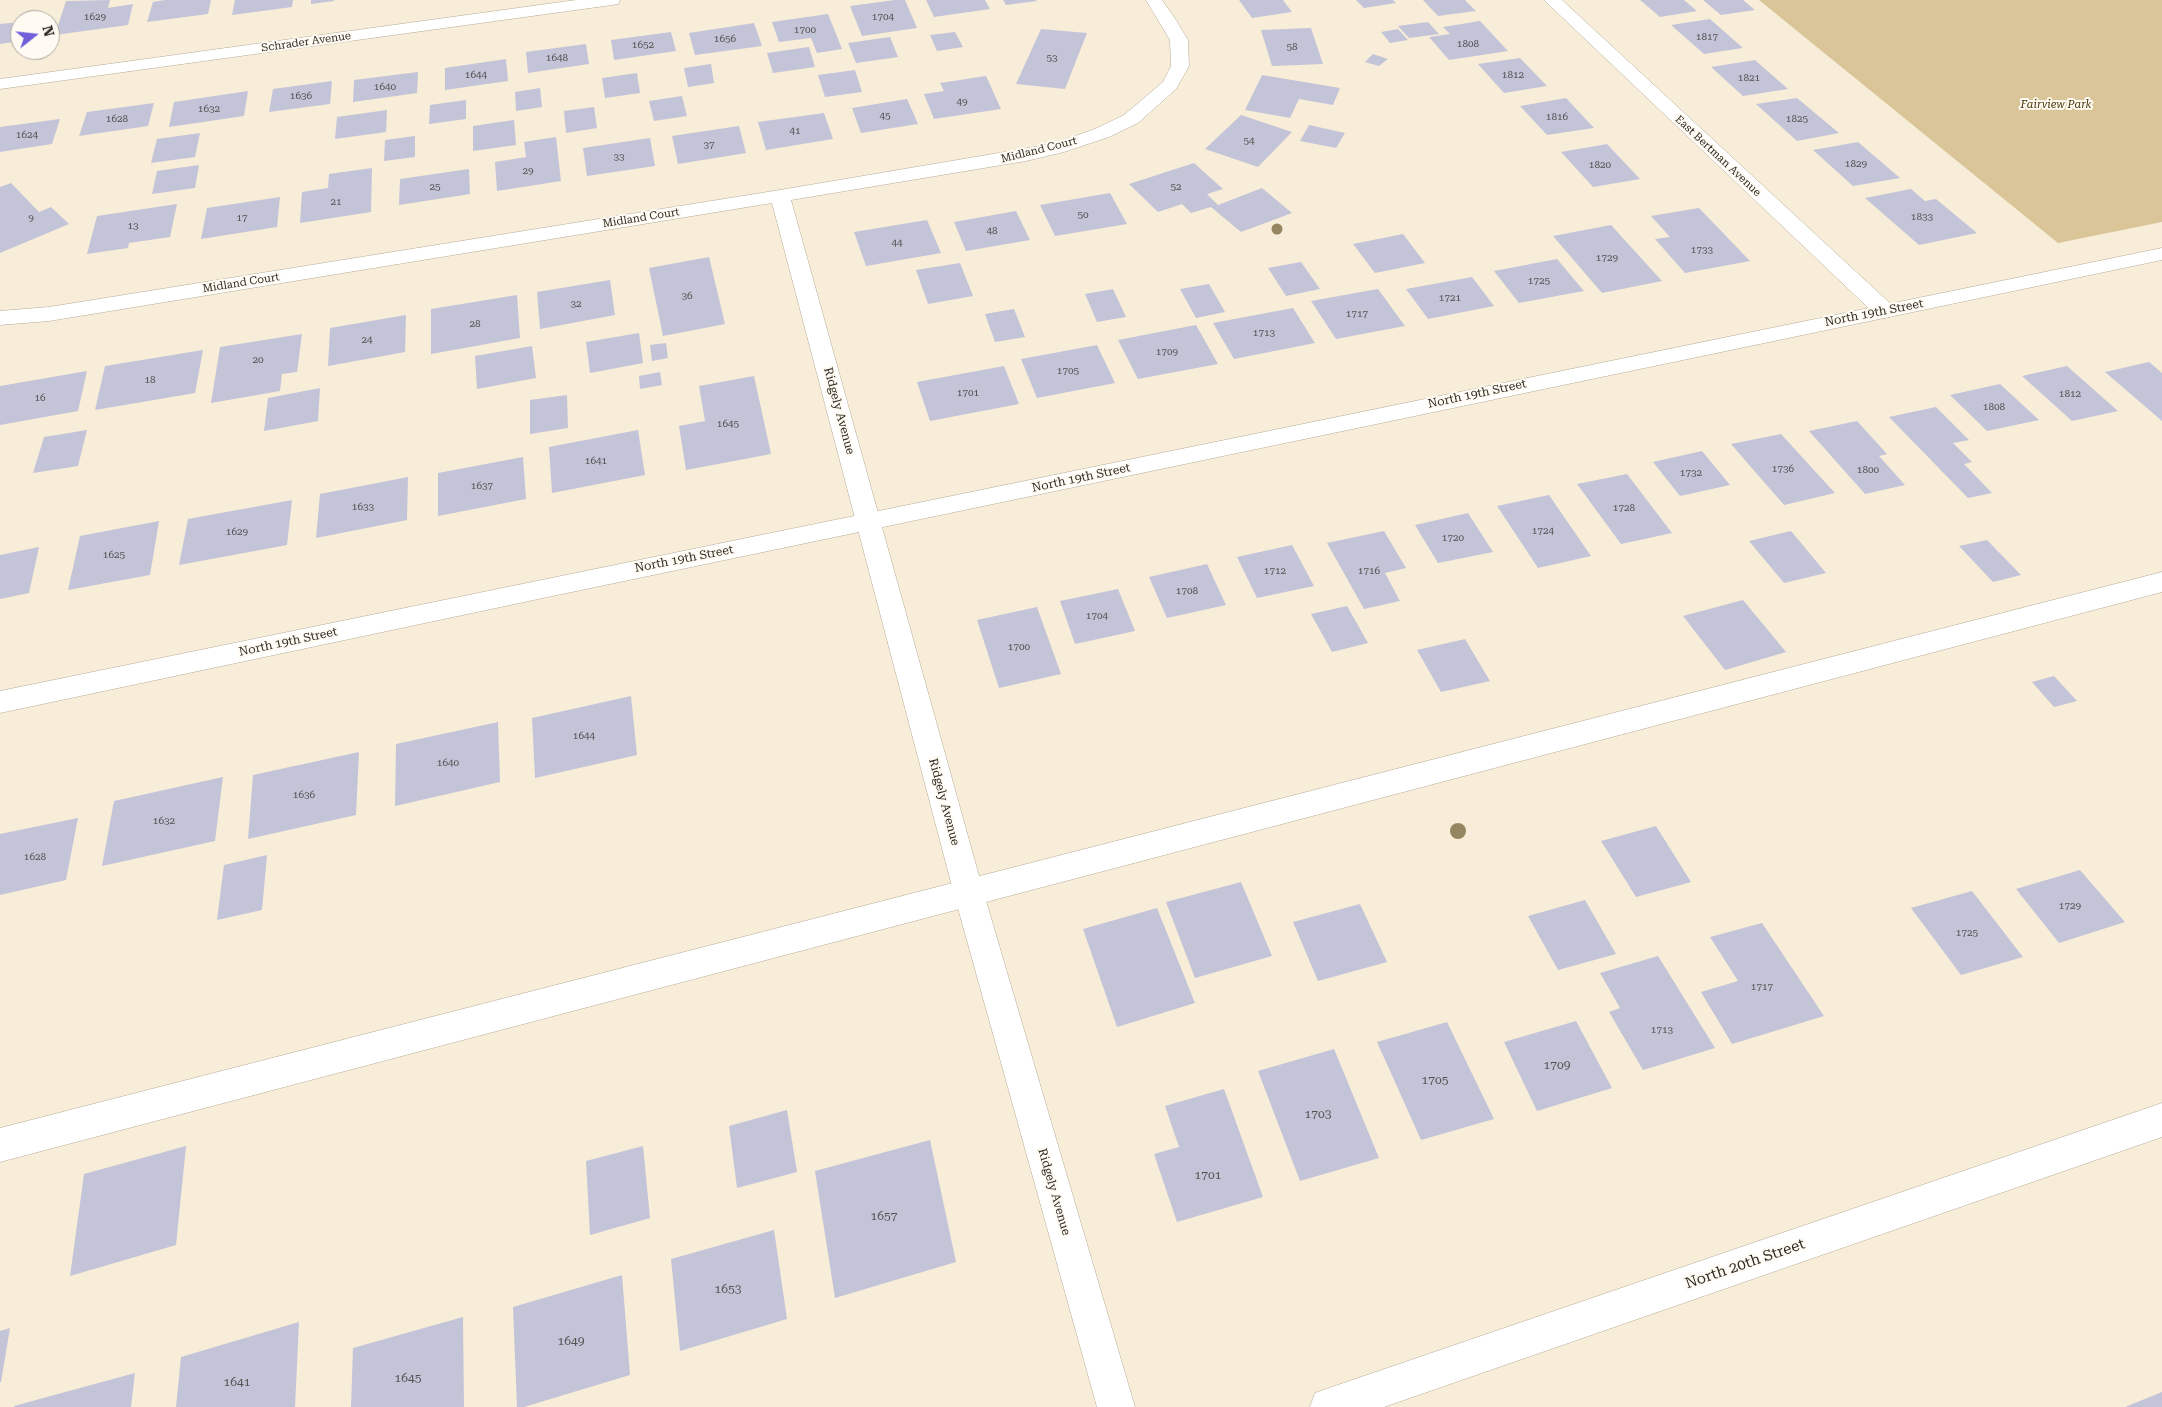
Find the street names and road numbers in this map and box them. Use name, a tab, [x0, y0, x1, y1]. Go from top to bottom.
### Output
street label: Schrader Avenue	[260, 29, 352, 55]
street label: East Bertman Avenue	[1672, 113, 1764, 199]
street label: Midland Court	[1000, 134, 1078, 166]
street label: Midland Court	[602, 205, 680, 231]
street label: Midland Court	[202, 270, 280, 296]
street label: North 19th Street	[1823, 296, 1925, 330]
street label: Ridgely Avenue	[820, 366, 858, 456]
street label: North 19th Street	[1426, 377, 1528, 411]
street label: North 19th Street	[1030, 461, 1132, 495]
street label: North 19th Street	[633, 542, 735, 576]
street label: North 19th Street	[237, 625, 339, 659]
street label: Ridgely Avenue	[925, 757, 963, 847]
street label: Ridgely Avenue	[1035, 1147, 1073, 1237]
street label: North 20th Street	[1683, 1235, 1807, 1293]

